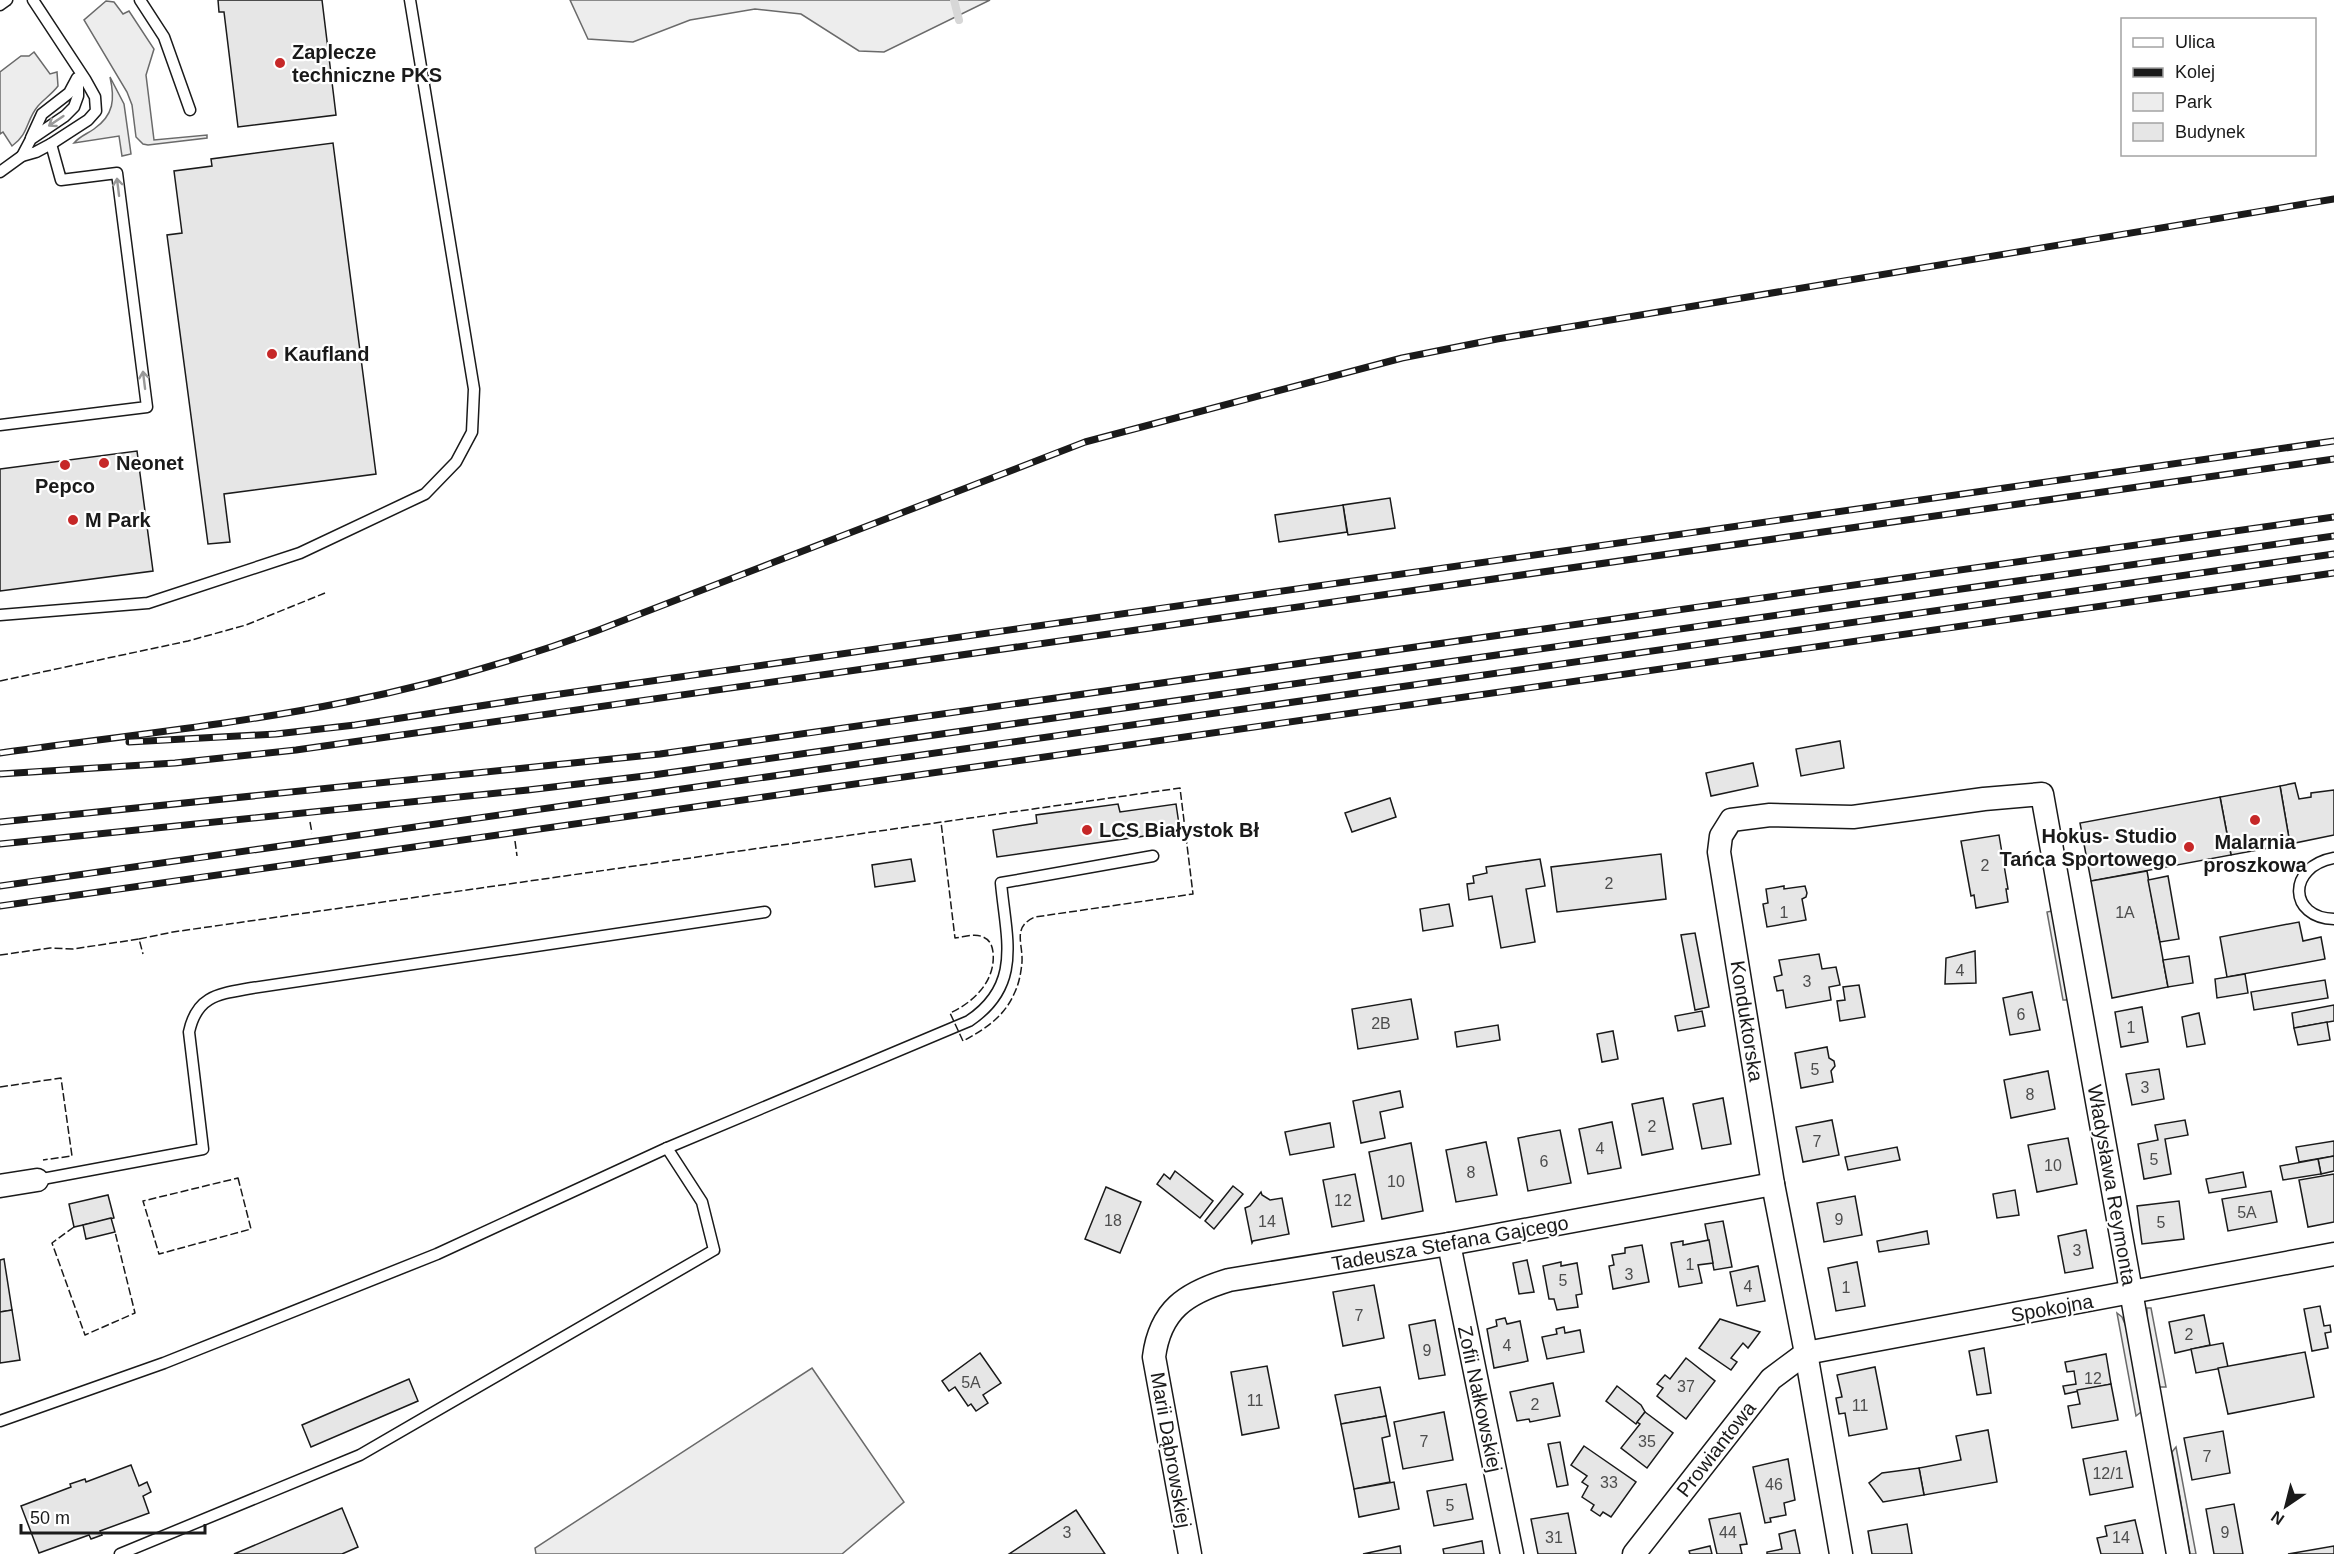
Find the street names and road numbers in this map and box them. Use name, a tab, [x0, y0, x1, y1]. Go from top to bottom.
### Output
street label: Konduktorska	[1727, 959, 1768, 1084]
street label: Władysława Reymonta	[2084, 1083, 2141, 1288]
street label: Tadeusza Stefana Gajcego	[1330, 1211, 1570, 1275]
street label: Spokojna	[2009, 1290, 2096, 1326]
street label: Zofii Nałkowskiej	[1454, 1324, 1506, 1474]
street label: Marii Dąbrowskiej	[1146, 1370, 1196, 1530]
street label: Prowiantowa	[1672, 1396, 1760, 1501]

